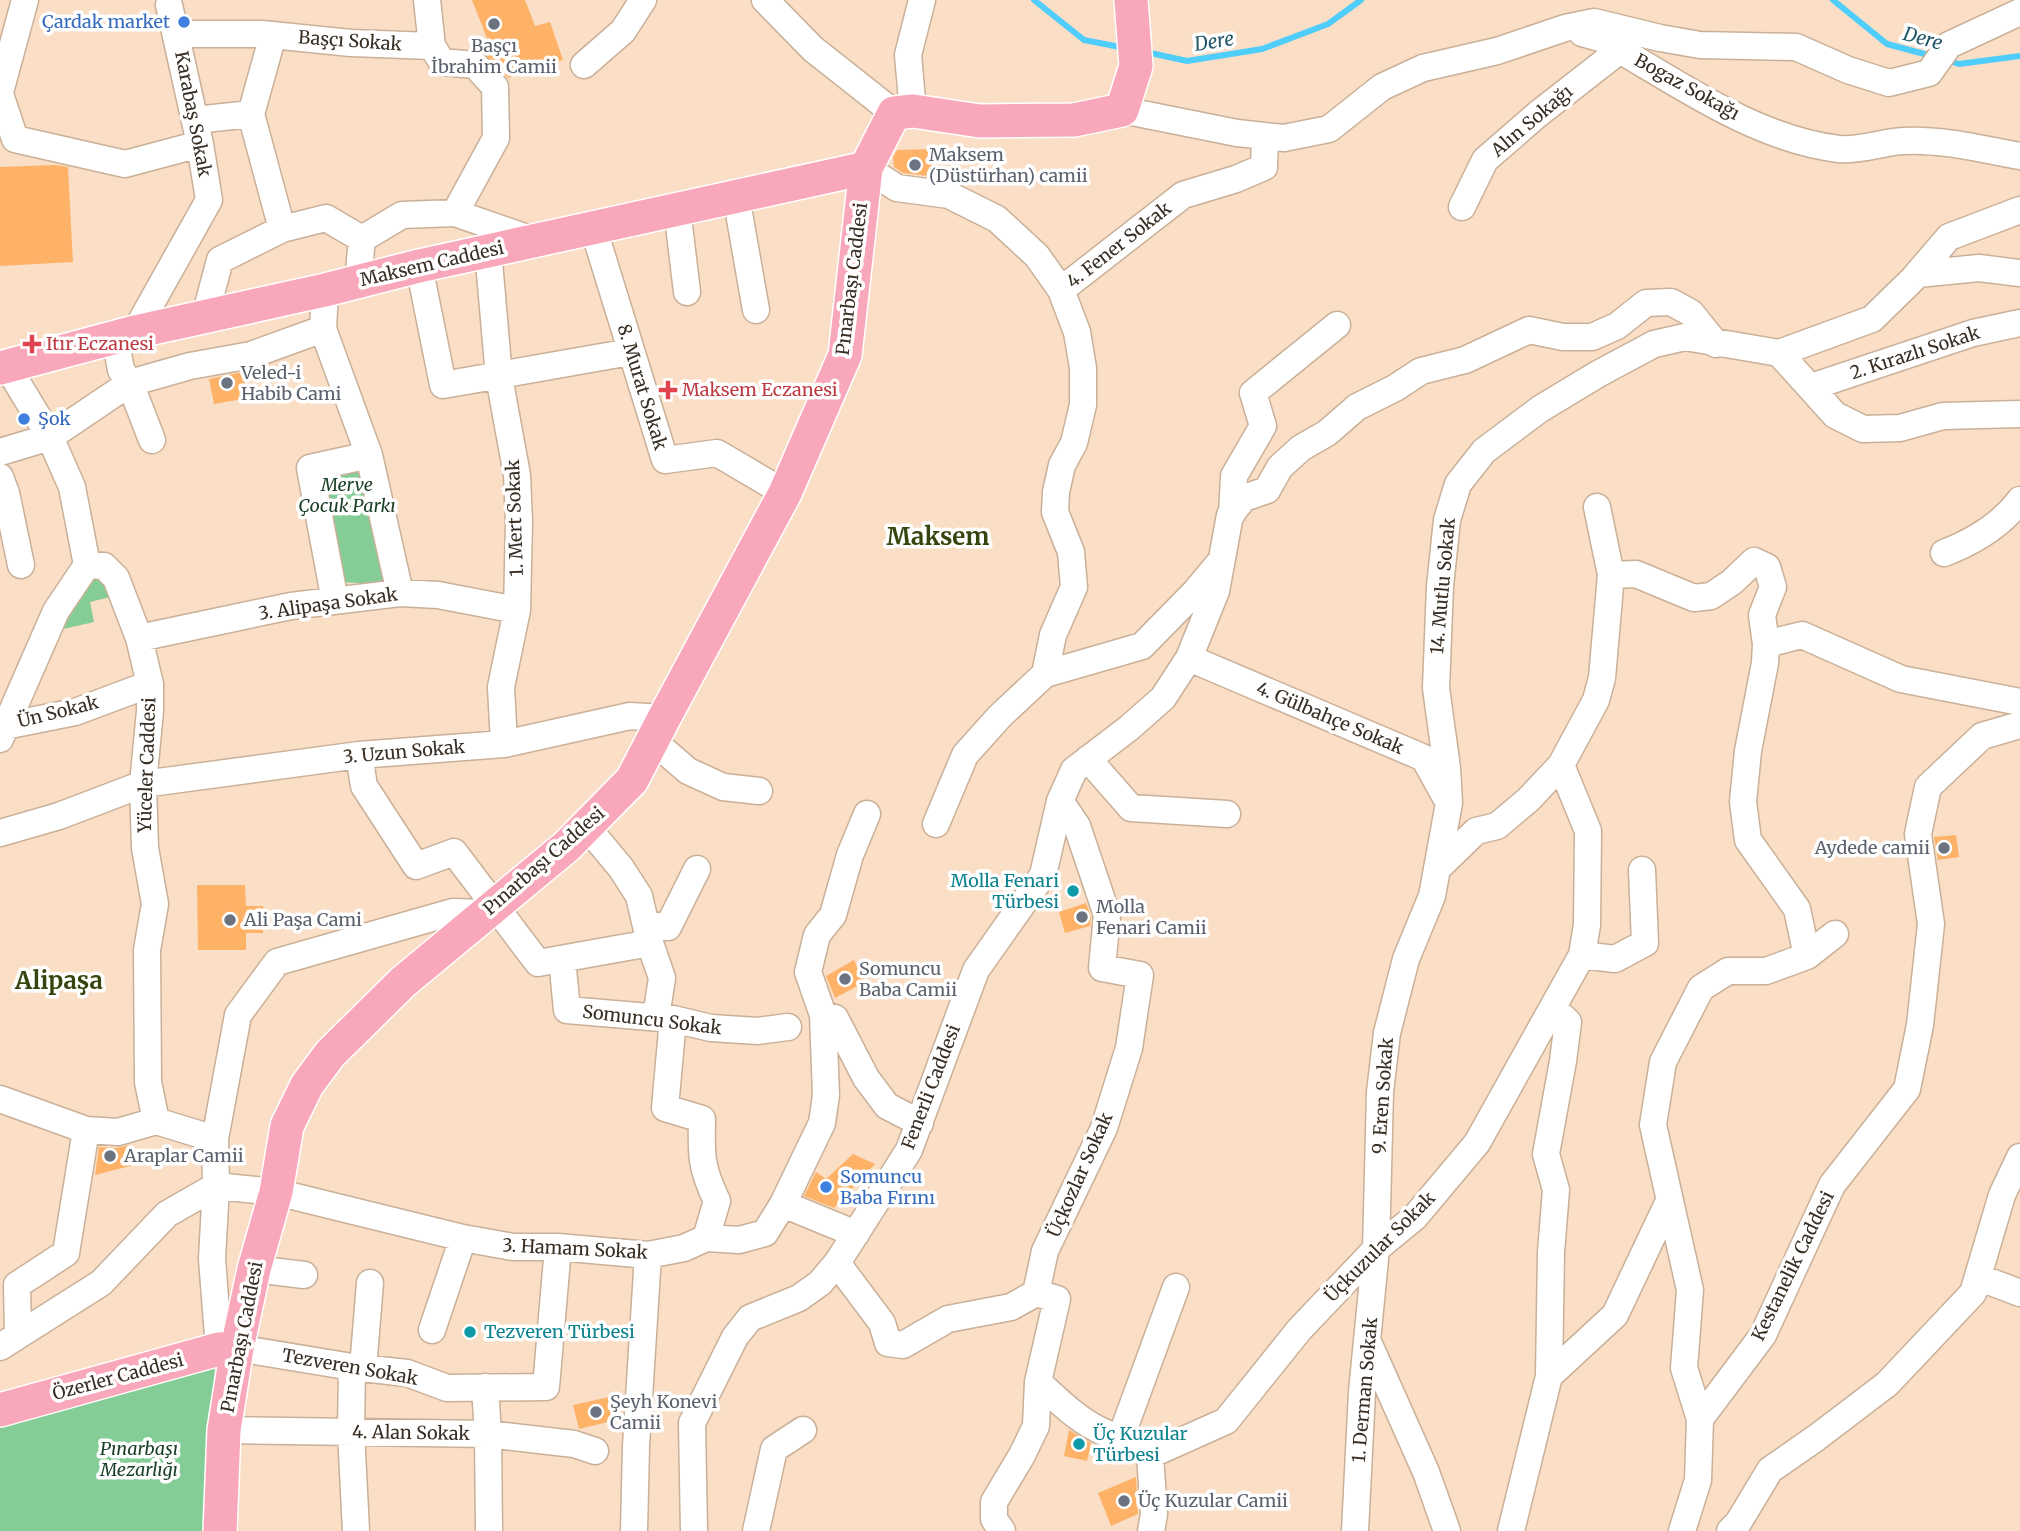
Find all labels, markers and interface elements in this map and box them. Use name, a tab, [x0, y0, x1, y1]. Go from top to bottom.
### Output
place label: Çardak market	[42, 10, 170, 33]
marker: Çardak market	[176, 14, 192, 30]
marker: Başçı İbrahim Camii	[486, 16, 502, 32]
water label: Dere	[1900, 21, 1946, 55]
street label: Başçı Sokak	[297, 25, 403, 56]
water label: Dere	[1192, 26, 1236, 56]
place label: Başçı İbrahim Camii	[431, 34, 557, 78]
street label: Bogaz Sokağı	[1631, 48, 1744, 125]
street label: Karabaş Sokak	[170, 49, 217, 179]
street label: Alın Sokağı	[1485, 80, 1577, 162]
place label: Maksem (Düstürhan) camii	[929, 143, 1088, 187]
marker: Maksem (Düstürhan) camii	[907, 157, 923, 173]
street label: 4. Fener Sokak	[1062, 196, 1176, 293]
street label: Pınarbaşı Caddesi	[831, 201, 872, 357]
street label: Maksem Caddesi	[358, 236, 506, 291]
street label: 8. Murat Sokak	[612, 321, 673, 453]
street label: 2. Kırazlı Sokak	[1847, 321, 1983, 384]
place label: Itır Eczanesi	[46, 332, 154, 355]
marker: Itır Eczanesi	[24, 336, 40, 352]
place label: Veled-i Habib Cami	[240, 361, 342, 405]
marker: Veled-i Habib Cami	[219, 375, 235, 391]
place label: Maksem Eczanesi	[682, 378, 838, 401]
marker: Maksem Eczanesi	[660, 382, 676, 398]
place label: Şok	[38, 407, 71, 430]
marker: Şok	[16, 411, 32, 427]
street label: 1. Mert Sokak	[501, 459, 528, 577]
park label: Merve Çocuk Parkı	[298, 473, 396, 517]
street label: 14. Mutlu Sokak	[1425, 516, 1460, 655]
district label: Maksem	[887, 521, 989, 552]
street label: 3. Alipaşa Sokak	[257, 582, 400, 625]
street label: 4. Gülbahçe Sokak	[1253, 676, 1408, 759]
street label: Ün Sokak	[15, 690, 101, 733]
street label: Yüceler Caddesi	[133, 697, 160, 834]
street label: 3. Uzun Sokak	[342, 735, 466, 768]
street label: Pınarbaşı Caddesi	[478, 801, 609, 920]
place label: Aydede camii	[1814, 836, 1930, 859]
marker: Aydede camii	[1936, 840, 1952, 856]
place label: Molla Fenari Türbesi	[951, 869, 1059, 913]
marker: Molla Fenari Türbesi	[1065, 883, 1081, 899]
place label: Molla Fenari Camii	[1096, 895, 1207, 939]
place label: Ali Paşa Cami	[243, 908, 362, 931]
marker: Molla Fenari Camii	[1074, 909, 1090, 925]
marker: Ali Paşa Cami	[222, 912, 238, 928]
place label: Somuncu Baba Camii	[859, 957, 957, 1001]
district label: Alipaşa	[14, 965, 103, 996]
marker: Somuncu Baba Camii	[837, 971, 853, 987]
street label: Somuncu Sokak	[581, 1000, 724, 1040]
street label: Fenerli Caddesi	[896, 1021, 965, 1153]
street label: 9. Eren Sokak	[1367, 1036, 1398, 1155]
street label: Üçkozlar Sokak	[1042, 1108, 1118, 1241]
place label: Araplar Camii	[123, 1144, 244, 1167]
marker: Araplar Camii	[102, 1148, 118, 1164]
place label: Somuncu Baba Fırını	[840, 1165, 935, 1209]
marker: Somuncu Baba Fırını	[818, 1179, 834, 1195]
street label: Üçkuzular Sokak	[1320, 1186, 1440, 1307]
street label: Kestanelik Caddesi	[1746, 1187, 1839, 1344]
street label: 3. Hamam Sokak	[502, 1233, 649, 1264]
street label: Pınarbaşı Caddesi	[216, 1259, 268, 1415]
street label: 1. Derman Sokak	[1347, 1316, 1382, 1464]
place label: Tezveren Türbesi	[484, 1320, 635, 1343]
marker: Tezveren Türbesi	[462, 1324, 478, 1340]
street label: Tezveren Sokak	[280, 1343, 420, 1390]
street label: Özerler Caddesi	[50, 1348, 186, 1405]
place label: Şeyh Konevi Camii	[610, 1390, 717, 1434]
marker: Şeyh Konevi Camii	[588, 1404, 604, 1420]
street label: 4. Alan Sokak	[352, 1420, 471, 1445]
place label: Üç Kuzular Türbesi	[1093, 1422, 1188, 1466]
marker: Üç Kuzular Türbesi	[1071, 1436, 1087, 1452]
park label: Pınarbaşı Mezarlığı	[99, 1437, 178, 1481]
place label: Üç Kuzular Camii	[1138, 1489, 1288, 1512]
marker: Üç Kuzular Camii	[1116, 1493, 1132, 1509]

